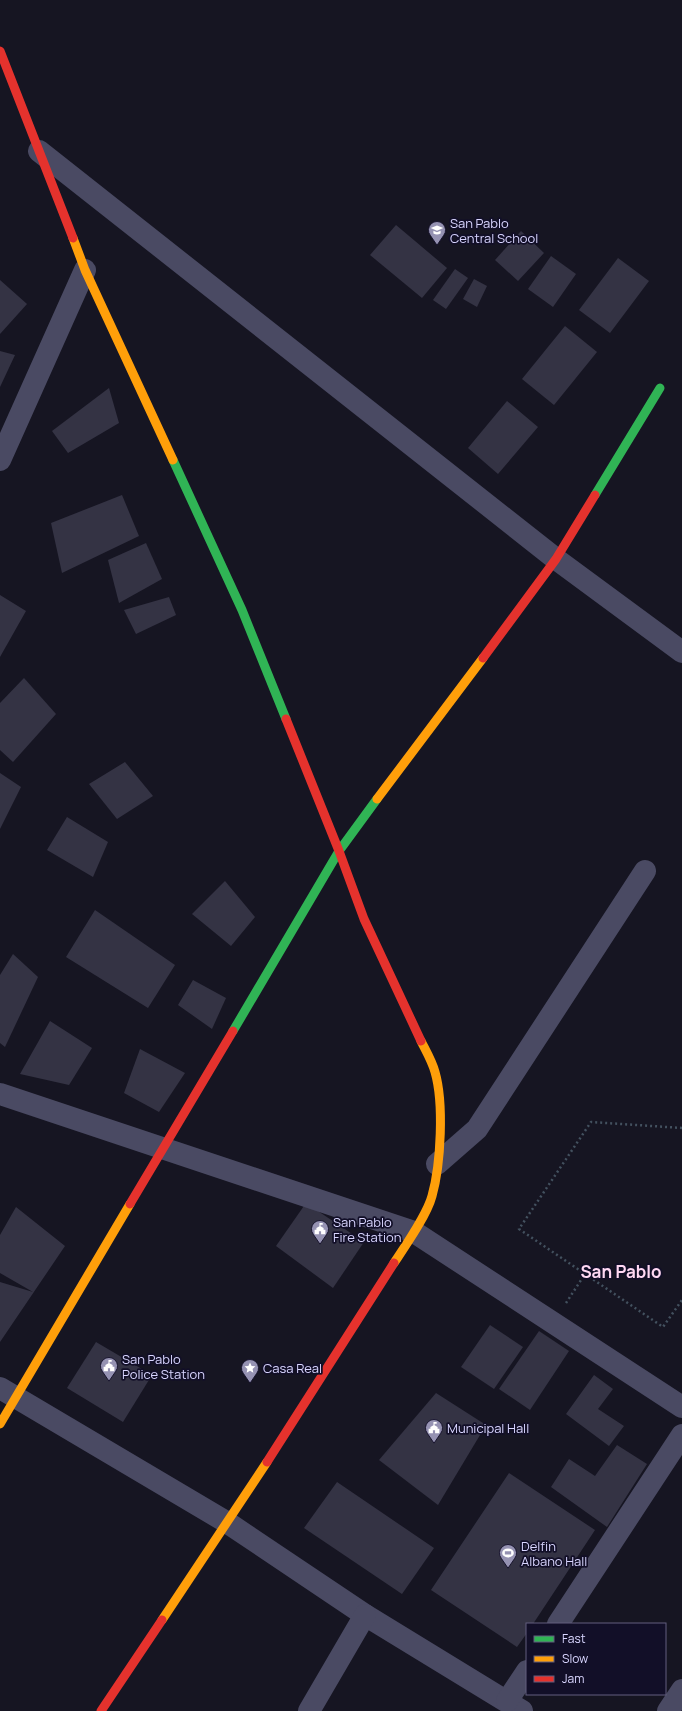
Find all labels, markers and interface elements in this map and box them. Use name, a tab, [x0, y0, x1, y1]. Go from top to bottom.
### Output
place label: San Pablo Central School	[450, 214, 538, 247]
school or university icon: San Pablo Central School	[427, 220, 447, 245]
place label: San Pablo Fire Station	[333, 1213, 401, 1246]
public building icon: San Pablo Fire Station	[310, 1219, 330, 1244]
district label: San Pablo	[580, 1260, 662, 1283]
place label: San Pablo Police Station	[122, 1350, 205, 1383]
public building icon: San Pablo Police Station	[99, 1356, 119, 1381]
place icon: Casa Real	[240, 1358, 260, 1383]
place label: Casa Real	[263, 1359, 322, 1377]
public building icon: Municipal Hall	[424, 1418, 444, 1443]
place label: Municipal Hall	[447, 1419, 529, 1437]
place label: Delfin Albano Hall	[521, 1537, 587, 1570]
sports icon: Delfin Albano Hall	[498, 1543, 518, 1568]
legend	[526, 1623, 666, 1695]
text: Fast	[562, 1630, 586, 1647]
text: Slow	[562, 1650, 588, 1667]
text: Jam	[562, 1670, 584, 1687]

